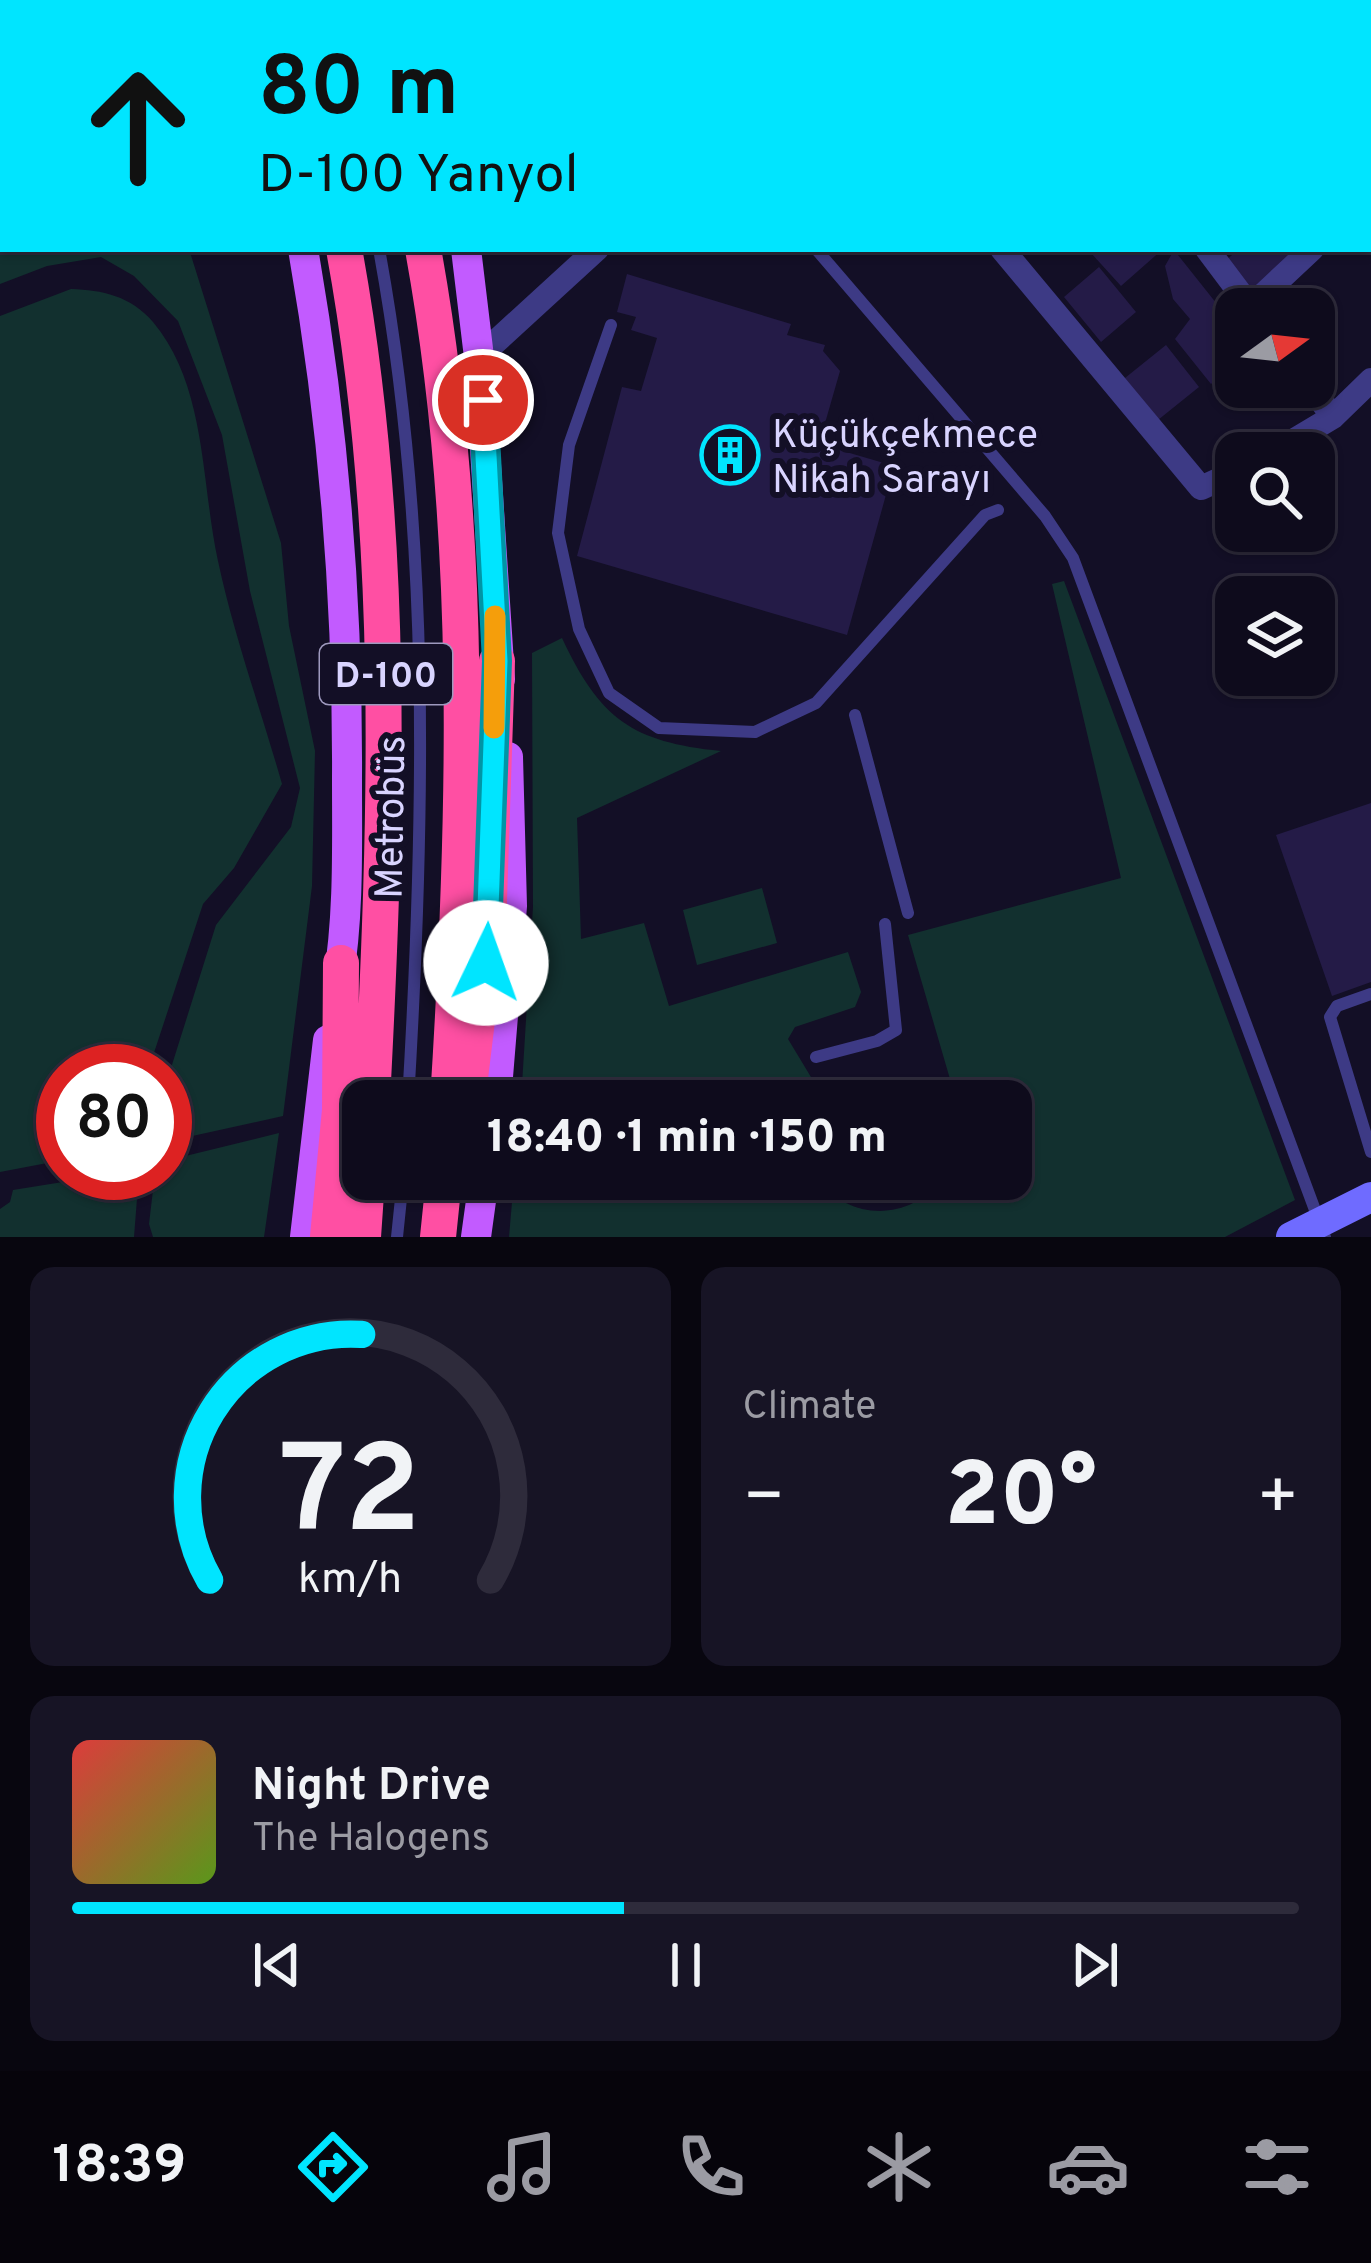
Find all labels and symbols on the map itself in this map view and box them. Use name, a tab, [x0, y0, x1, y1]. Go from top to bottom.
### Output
north arrow	[1215, 288, 1335, 408]
pin	[432, 349, 534, 451]
place label: Küçükçekmece Nikah Sarayı	[772, 413, 1038, 507]
building icon: Küçükçekmece Nikah Sarayı	[699, 424, 761, 486]
road number: D-100	[320, 644, 452, 704]
street label: Metrobüs	[368, 735, 419, 899]
position arrow	[423, 900, 549, 1026]
speed limit sign: 80	[36, 1044, 192, 1200]

